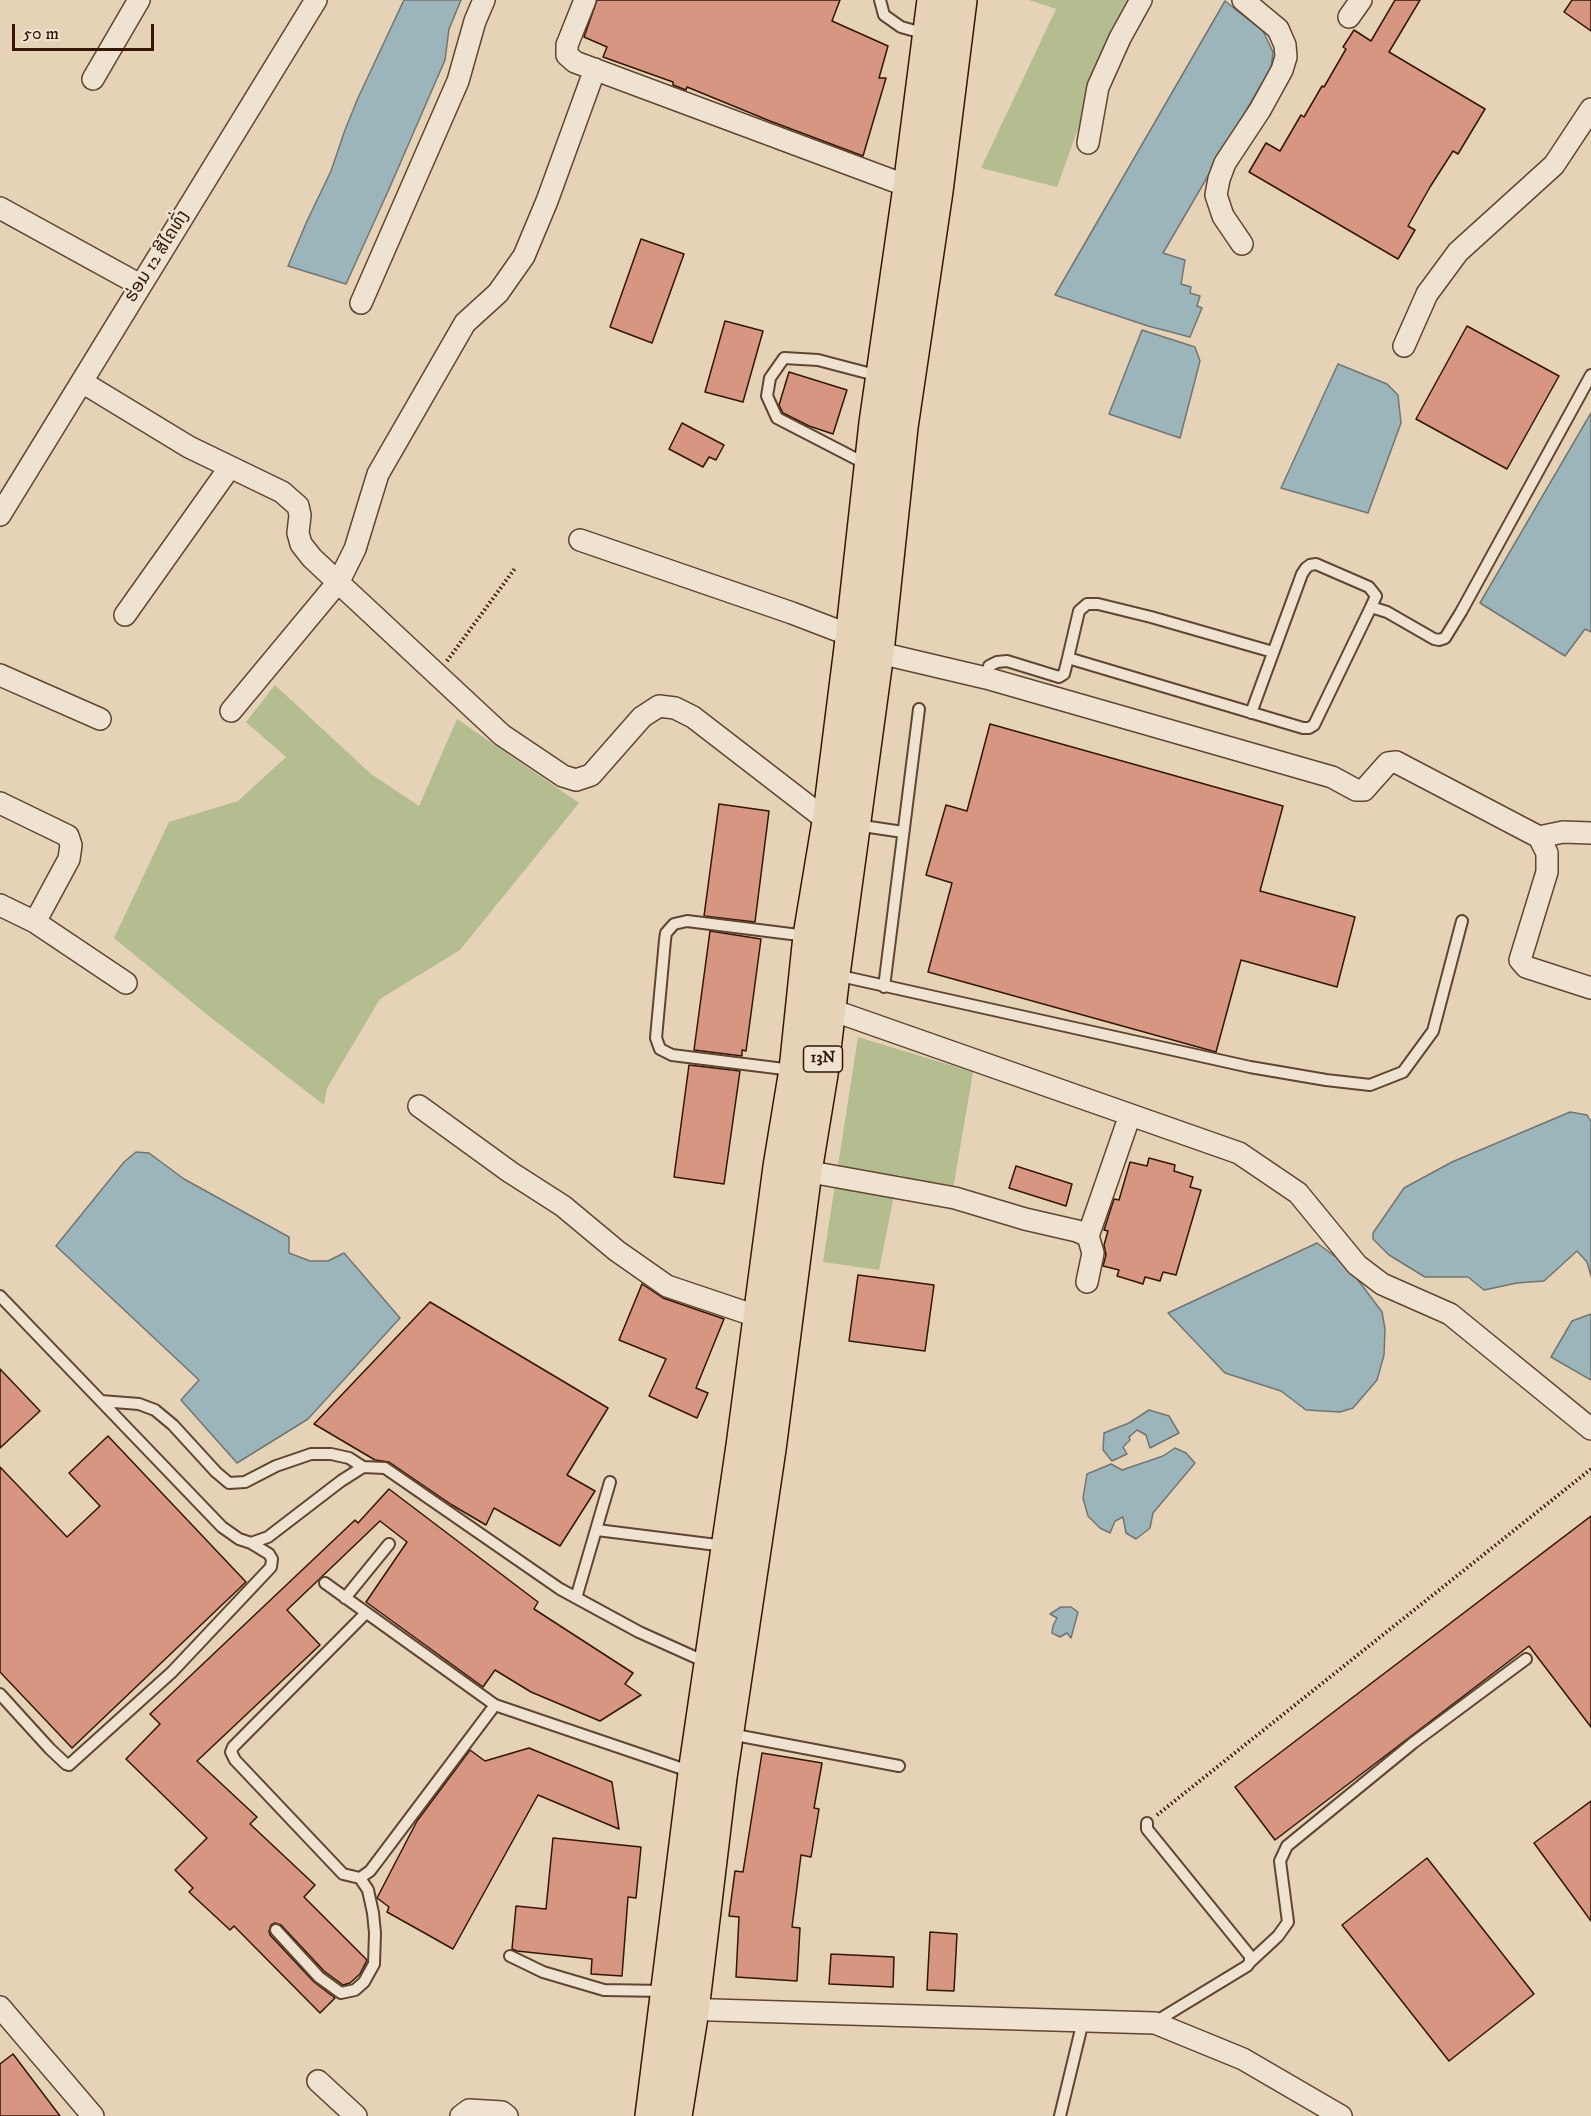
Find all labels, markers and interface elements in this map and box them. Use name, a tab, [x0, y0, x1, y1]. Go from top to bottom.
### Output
scale bar	[15, 12, 158, 50]
text: 50 m	[23, 23, 59, 45]
street label: ຮ່ອມ 12 ສີໄຄທົ່ງ	[121, 207, 195, 307]
road number: 13N	[804, 1046, 842, 1072]

